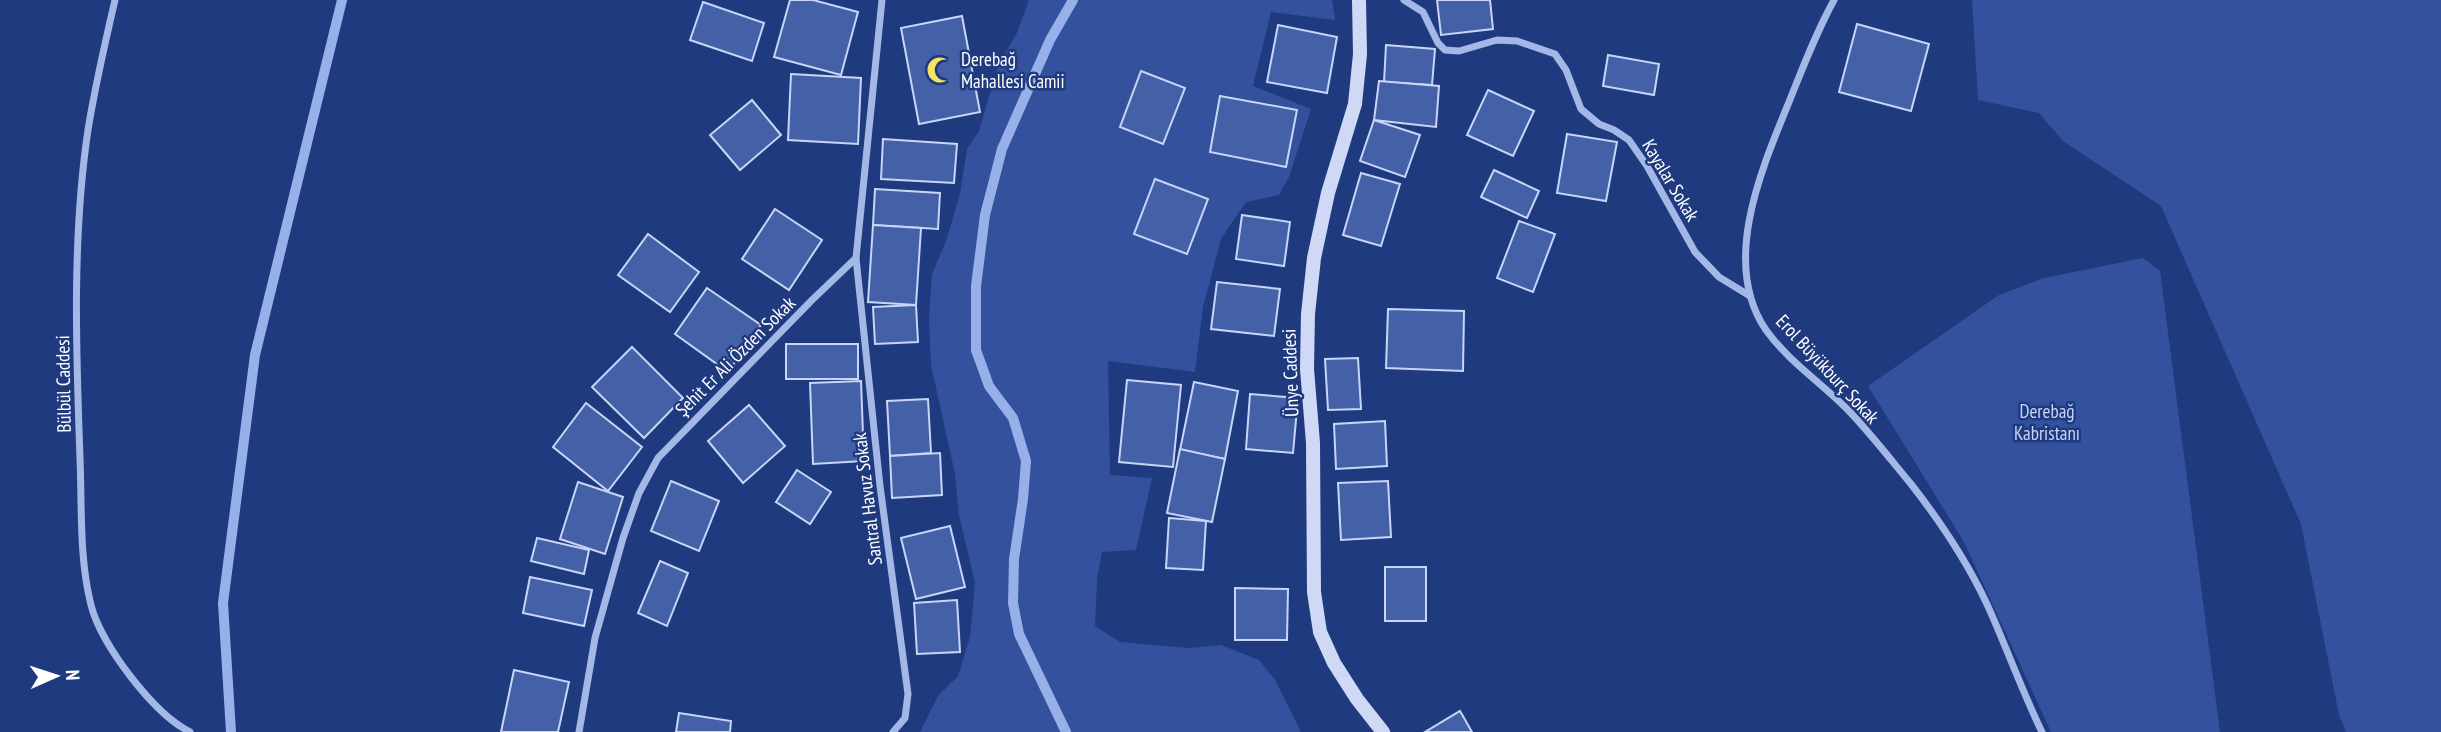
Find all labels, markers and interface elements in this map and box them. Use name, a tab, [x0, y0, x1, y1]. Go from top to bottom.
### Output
place label: Derebağ Mahallesi Camii	[961, 47, 1065, 93]
mosque icon: Derebağ Mahallesi Camii	[925, 55, 955, 85]
street label: Kayalar Sokak	[1637, 135, 1705, 226]
street label: Şehit Er Ali Özden Sokak	[670, 290, 801, 421]
street label: Erol Büyükburç Sokak	[1771, 309, 1885, 429]
street label: Ünye Caddesi	[1276, 329, 1304, 417]
street label: Bülbül Caddesi	[50, 335, 76, 433]
park label: Derebağ Kabristanı	[2014, 399, 2080, 445]
street label: Santral Havuz Sokak	[847, 431, 887, 566]
north arrow	[21, 641, 91, 711]
text: N	[61, 669, 85, 681]

